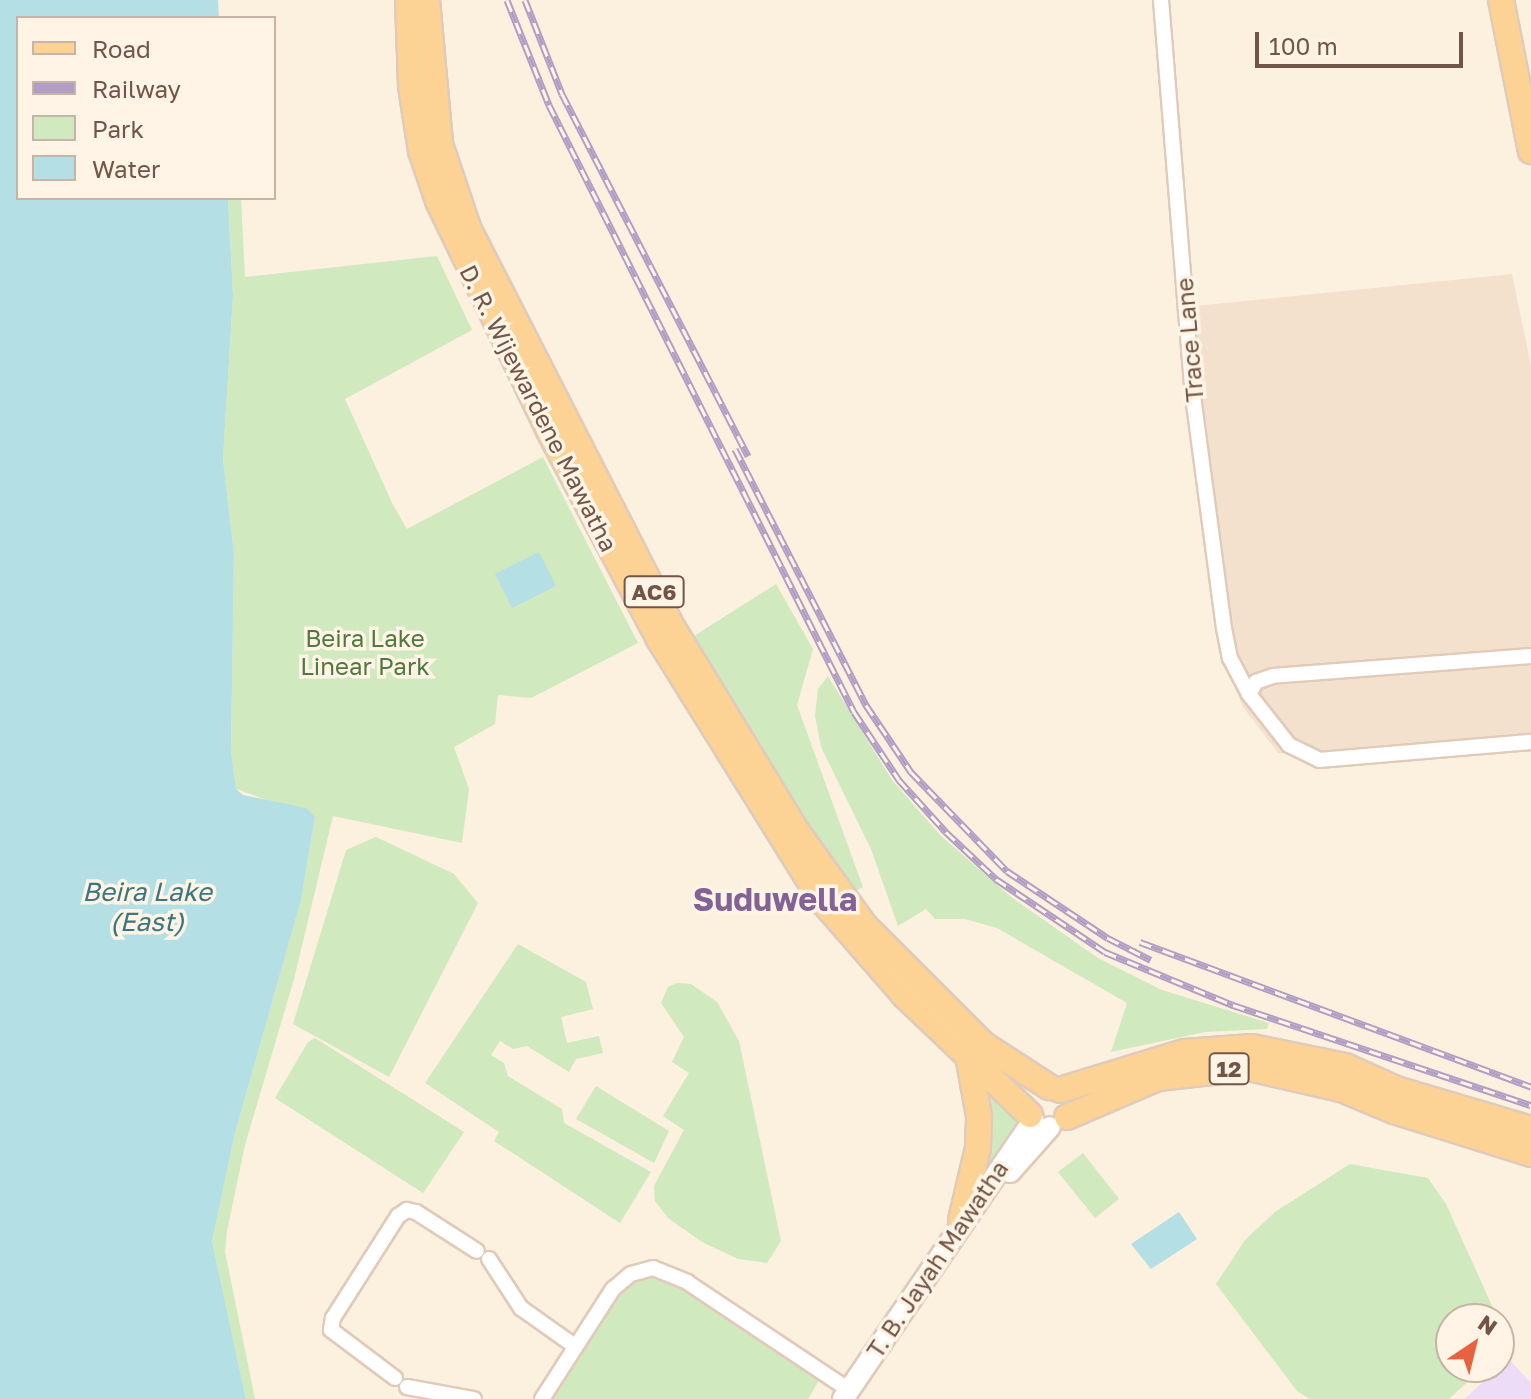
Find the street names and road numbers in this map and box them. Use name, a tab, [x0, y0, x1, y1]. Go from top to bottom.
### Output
street label: D. R. Wijewardene Mawatha	[454, 260, 624, 556]
street label: Trace Lane	[1169, 277, 1209, 403]
road number: AC6	[622, 574, 686, 610]
road number: 12	[1207, 1051, 1251, 1087]
street label: T. B. Jayah Mawatha	[860, 1155, 1014, 1363]

